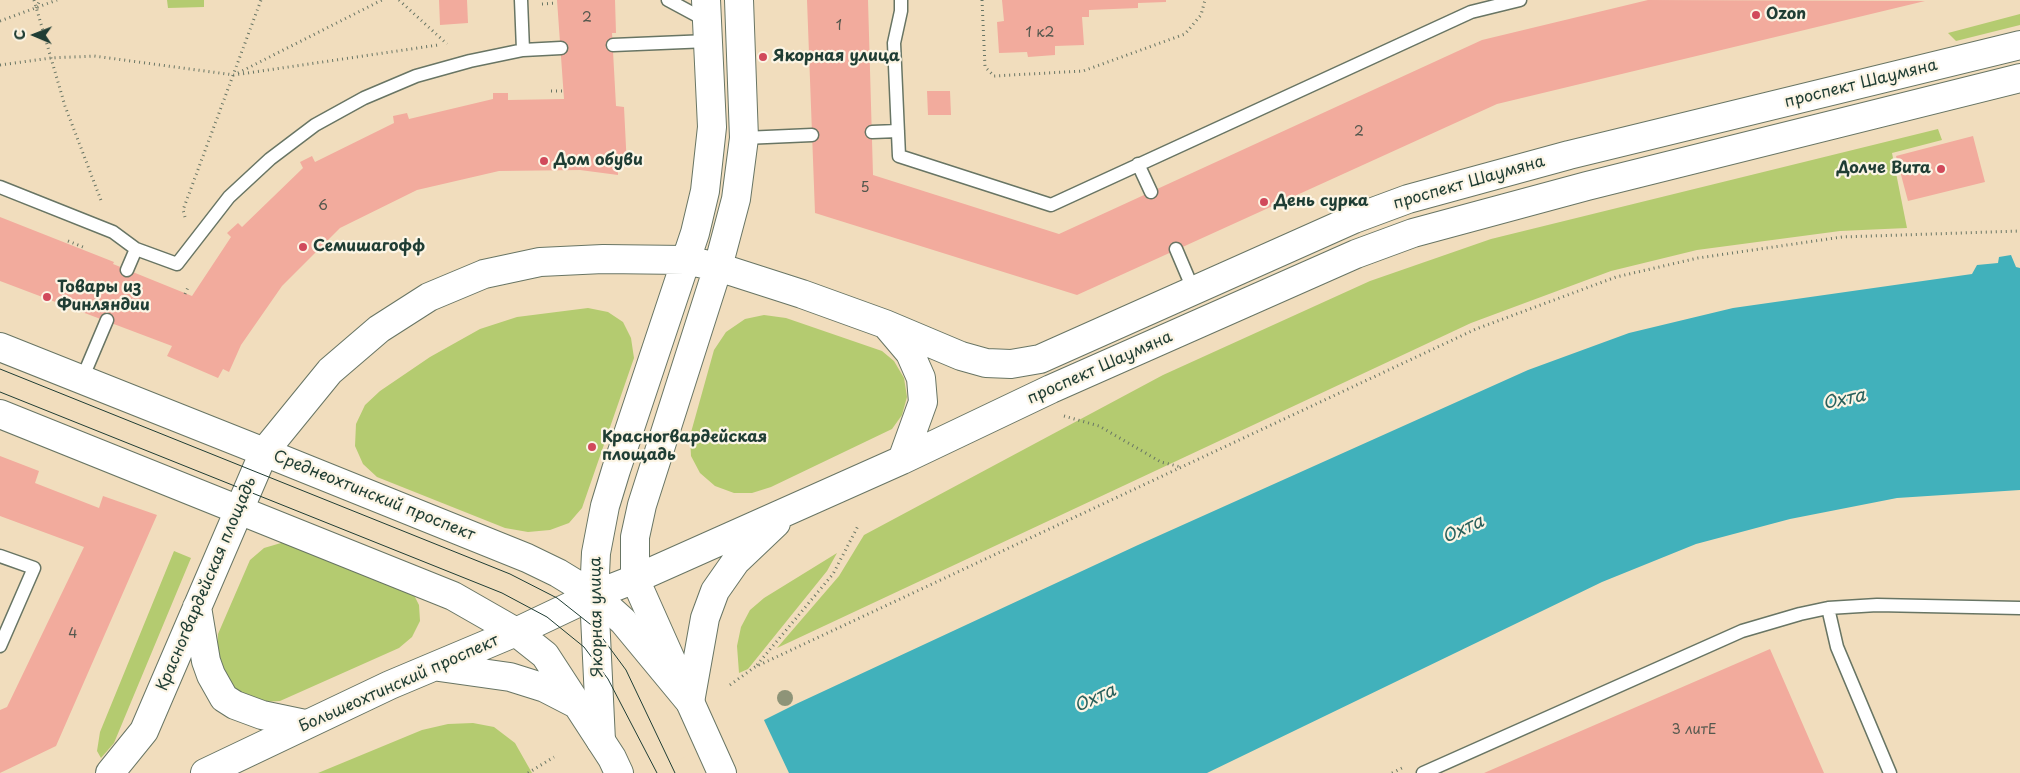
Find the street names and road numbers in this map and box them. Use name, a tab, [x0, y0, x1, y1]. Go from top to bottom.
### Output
street label: проспект Шаумяна	[1783, 56, 1939, 112]
street label: проспект Шаумяна	[1391, 152, 1547, 214]
street label: проспект Шаумяна	[1025, 327, 1175, 409]
street label: Среднеохтинский проспект	[270, 447, 478, 545]
street label: Красногвардейская площадь	[153, 474, 261, 694]
street label: Якорная улица	[586, 557, 608, 677]
street label: Большеохтинский проспект	[296, 631, 502, 737]

